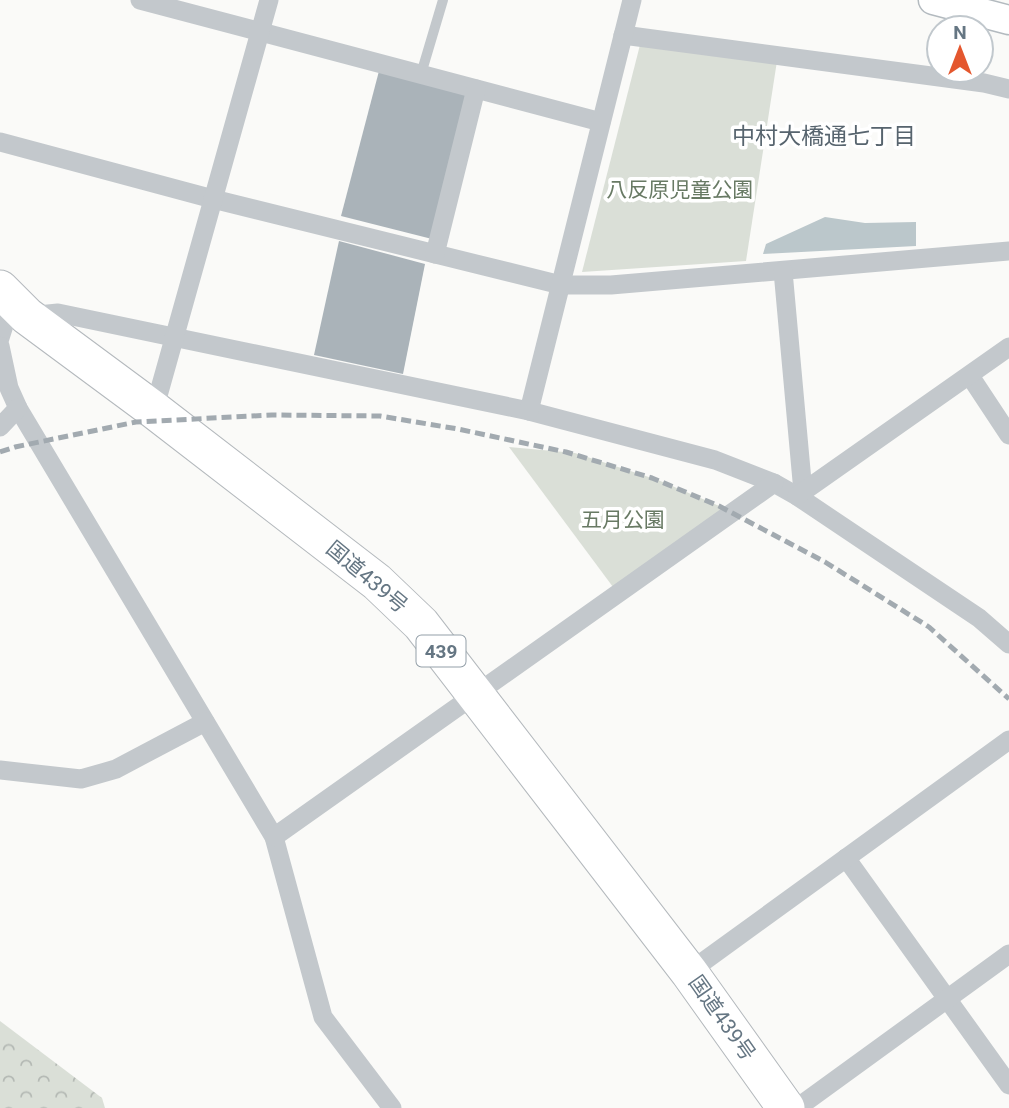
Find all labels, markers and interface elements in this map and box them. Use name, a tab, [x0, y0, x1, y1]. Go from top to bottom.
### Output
north arrow	[925, 14, 995, 84]
text: N	[953, 21, 967, 44]
district label: 中村大橋通七丁目	[732, 123, 916, 150]
park label: 八反原児童公園	[607, 178, 754, 202]
park label: 五月公園	[581, 508, 665, 532]
street label: 国道439号	[322, 536, 412, 618]
road number: 439	[416, 636, 466, 666]
street label: 国道439号	[684, 971, 760, 1065]

